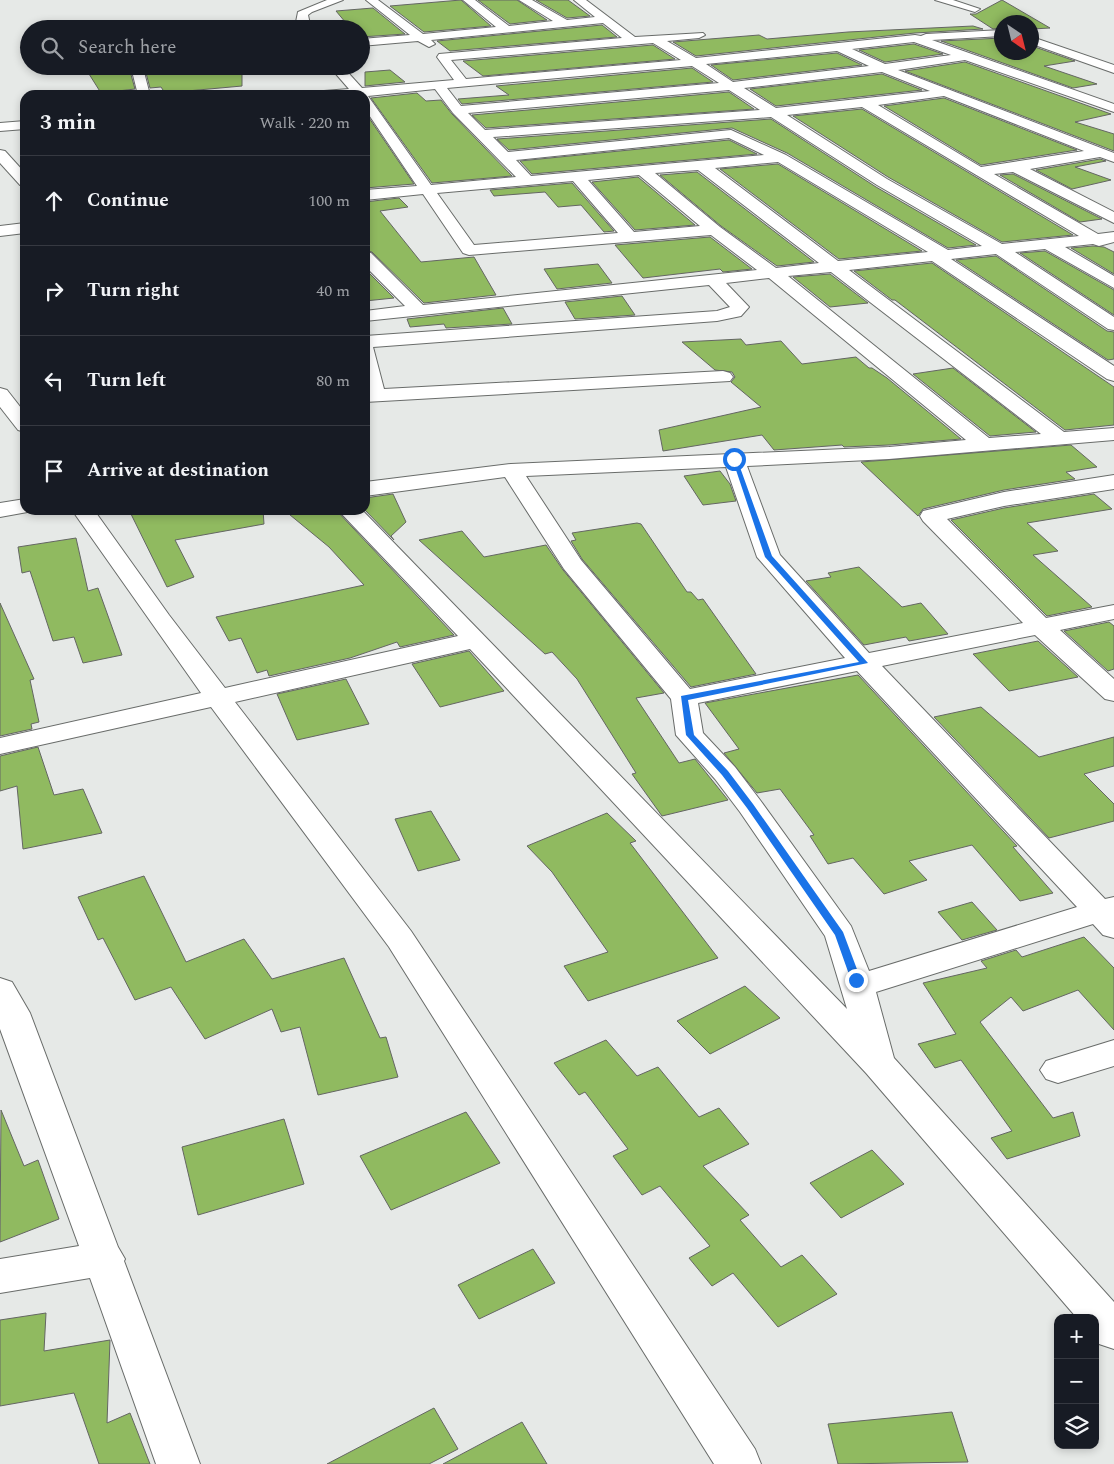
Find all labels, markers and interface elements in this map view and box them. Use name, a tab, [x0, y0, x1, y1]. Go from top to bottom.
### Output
north arrow	[994, 15, 1039, 60]
search box	[20, 20, 370, 75]
text: Search here	[78, 33, 177, 62]
icon: search	[38, 34, 66, 62]
text: 3 min	[40, 107, 96, 139]
text: Walk · 220 m	[259, 111, 350, 135]
text: Continue	[87, 186, 169, 215]
icon: ahead	[40, 187, 68, 215]
text: 100 m	[308, 189, 350, 213]
text: Turn right	[87, 276, 180, 305]
icon: right	[40, 277, 68, 305]
text: 40 m	[316, 279, 350, 303]
text: Turn left	[87, 366, 166, 395]
icon: left	[40, 367, 68, 395]
text: 80 m	[316, 369, 350, 393]
route start	[723, 448, 746, 471]
text: Arrive at destination	[87, 456, 269, 485]
icon: arrive	[40, 457, 68, 485]
route end	[845, 969, 868, 992]
map controls	[1054, 1314, 1099, 1449]
button: +	[1054, 1314, 1099, 1359]
button: −	[1054, 1359, 1099, 1404]
button: layers	[1054, 1404, 1099, 1449]

